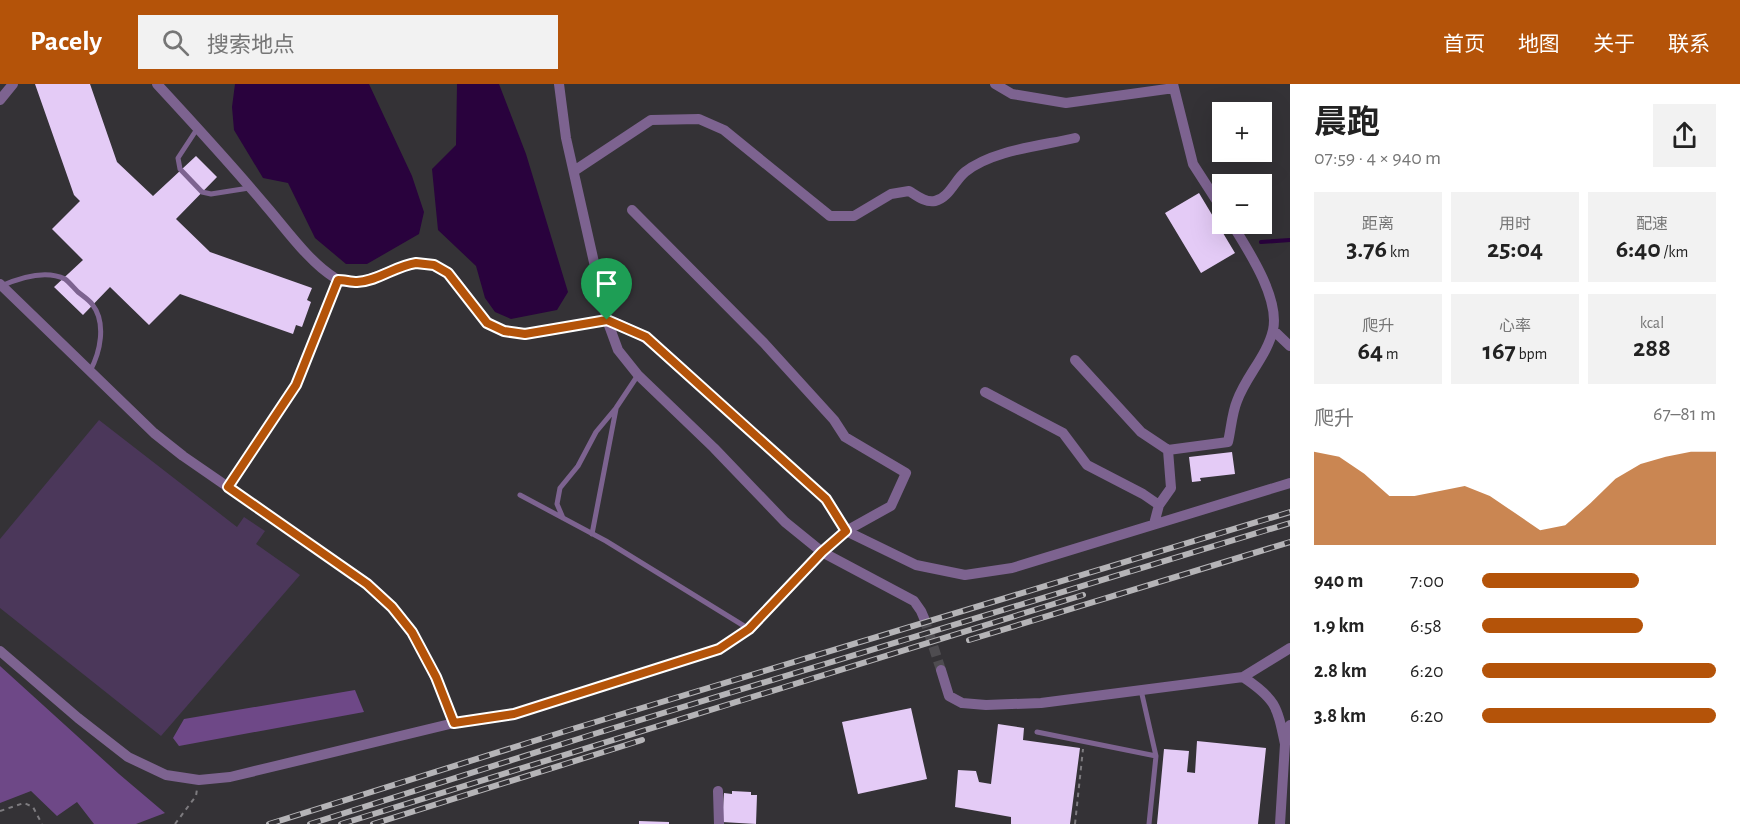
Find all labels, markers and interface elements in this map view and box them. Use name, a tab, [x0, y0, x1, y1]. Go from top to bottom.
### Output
search box	[138, 15, 558, 69]
icon: search	[159, 26, 192, 59]
text: Pacely	[30, 28, 102, 56]
text: 搜索地点	[207, 34, 295, 56]
text: 首页	[1443, 34, 1485, 55]
text: 地图	[1518, 34, 1560, 55]
text: 关于	[1593, 34, 1635, 55]
text: 联系	[1668, 34, 1710, 55]
map controls	[1212, 102, 1272, 234]
button: +	[1212, 102, 1272, 162]
button: share	[1653, 104, 1716, 167]
text: 晨跑	[1314, 107, 1380, 140]
text: 07:59 · 4 × 940 m	[1314, 148, 1441, 168]
button: −	[1212, 174, 1272, 234]
text: 距离	[1362, 216, 1394, 232]
text: 用时	[1499, 216, 1531, 232]
text: 配速	[1636, 216, 1668, 232]
text: 3.76	[1346, 236, 1387, 262]
text: 25:04	[1487, 236, 1543, 262]
text: 6:40	[1616, 236, 1661, 262]
text: km	[1387, 244, 1410, 260]
text: /km	[1661, 244, 1688, 260]
pin	[581, 258, 632, 320]
icon: arrive	[590, 267, 623, 300]
text: kcal	[1640, 315, 1664, 331]
text: 爬升	[1362, 318, 1394, 334]
text: 心率	[1499, 318, 1531, 334]
text: 288	[1633, 335, 1671, 361]
text: 64	[1357, 338, 1383, 364]
text: 167	[1483, 338, 1516, 364]
text: m	[1383, 346, 1399, 362]
text: bpm	[1516, 346, 1547, 362]
text: 67–81 m	[1653, 404, 1716, 424]
text: 爬升	[1314, 409, 1354, 429]
text: 940 m	[1314, 571, 1363, 591]
text: 7:00	[1410, 571, 1444, 591]
text: 1.9 km	[1314, 616, 1365, 636]
text: 6:58	[1410, 616, 1442, 636]
text: 2.8 km	[1314, 661, 1367, 681]
text: 6:20	[1410, 661, 1444, 681]
text: 3.8 km	[1314, 706, 1366, 726]
text: 6:20	[1410, 706, 1444, 726]

